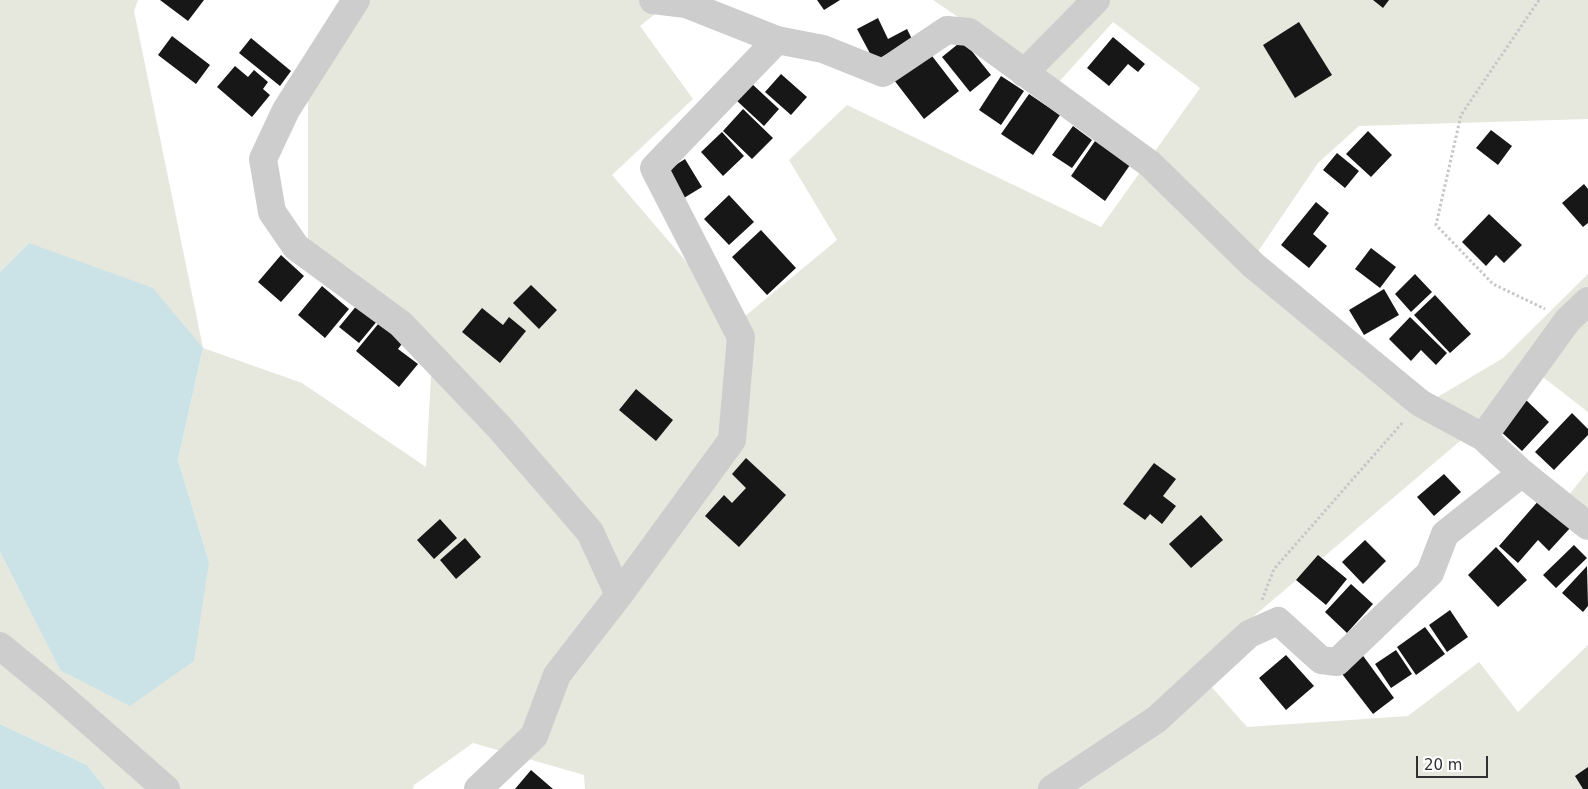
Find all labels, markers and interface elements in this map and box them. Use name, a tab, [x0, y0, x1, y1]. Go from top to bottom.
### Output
scale bar	[1418, 746, 1490, 778]
text: 20 m	[1424, 756, 1462, 774]

